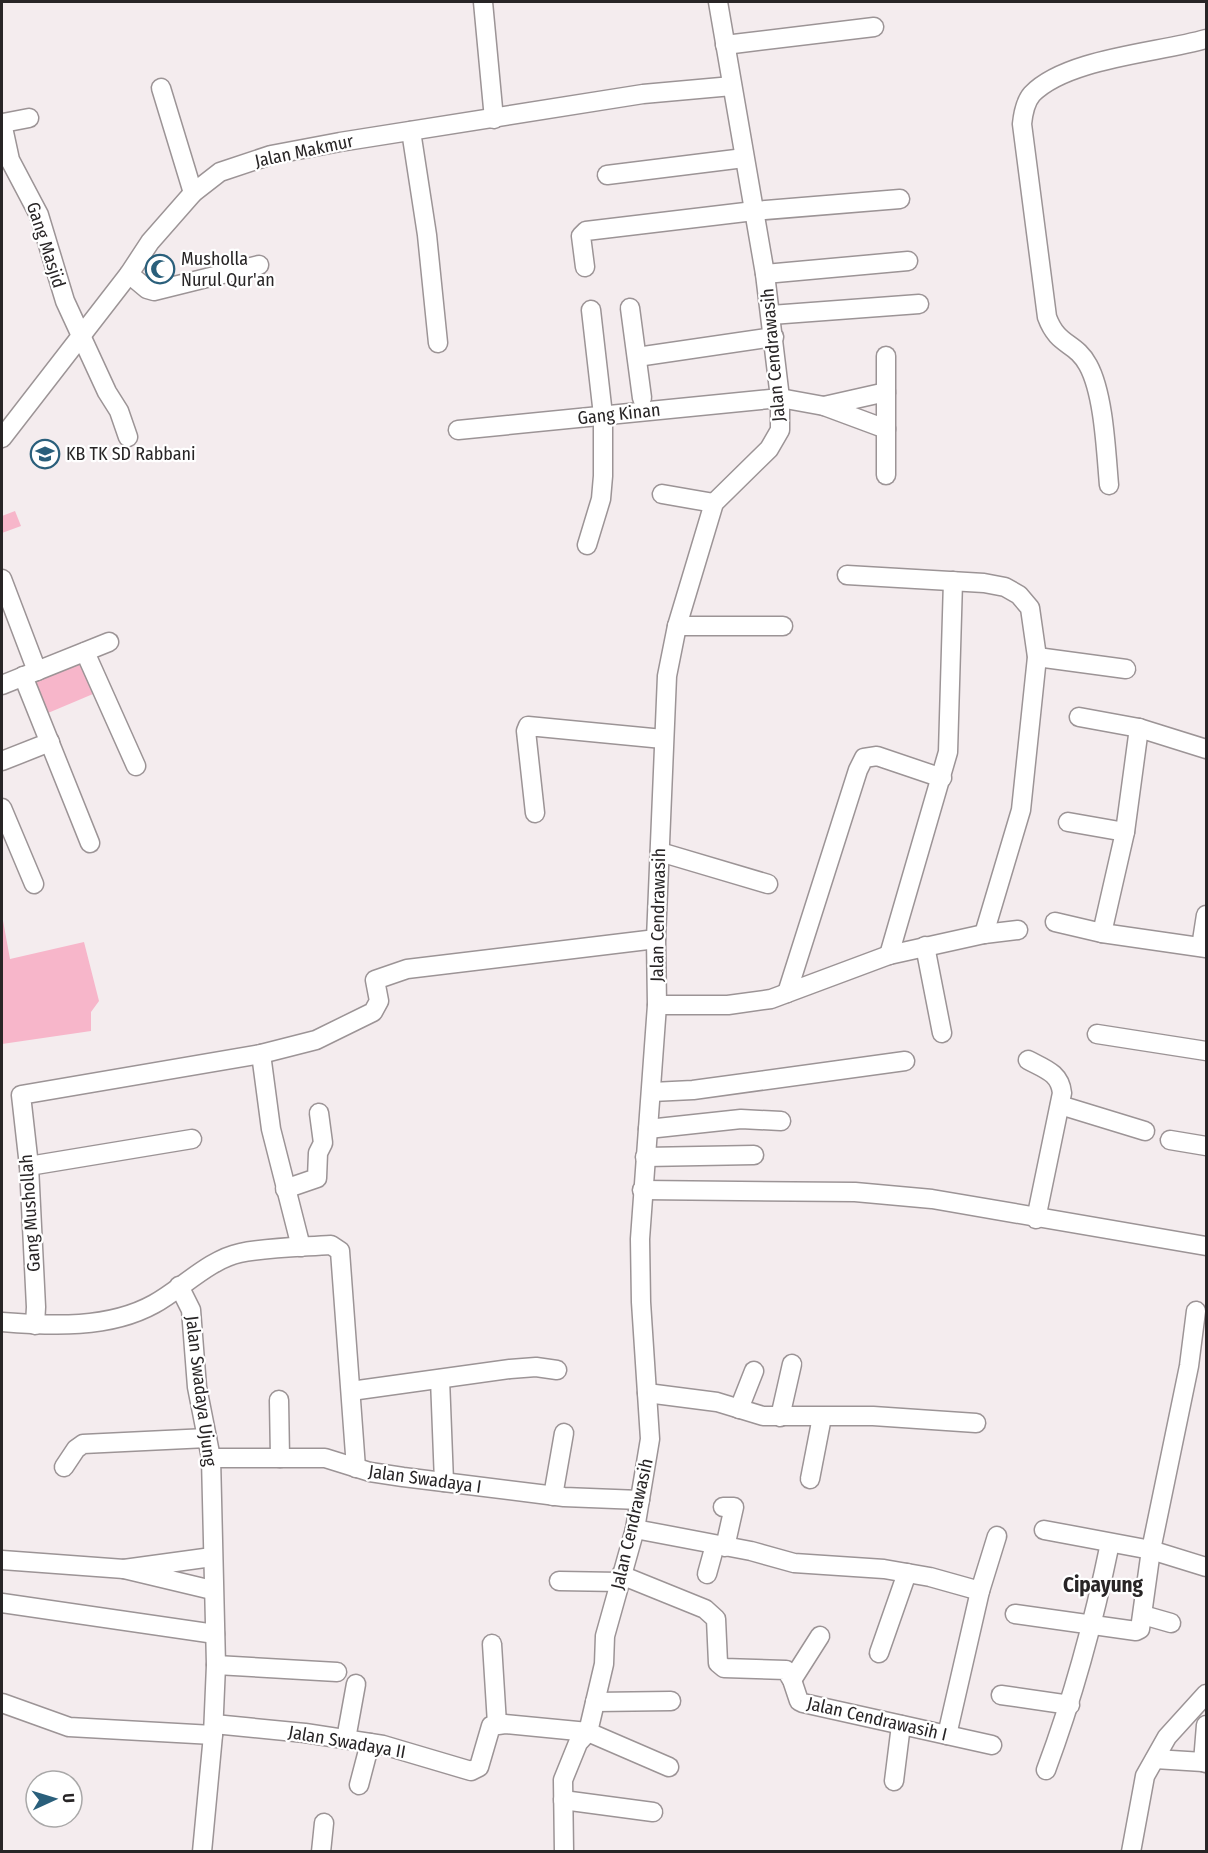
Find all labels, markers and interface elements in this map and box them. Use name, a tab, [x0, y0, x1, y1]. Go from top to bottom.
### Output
street label: Jalan Makmur	[253, 130, 356, 172]
street label: Gang Masjid	[22, 199, 70, 291]
place label: Musholla Nurul Qur'an	[181, 248, 275, 291]
mosque icon: Musholla Nurul Qur'an	[144, 253, 176, 285]
street label: Jalan Cendrawasih	[756, 287, 790, 423]
street label: Gang Kinan	[576, 399, 662, 429]
school or university icon: KB TK SD Rabbani	[29, 438, 61, 470]
place label: KB TK SD Rabbani	[66, 443, 196, 465]
street label: Jalan Cendrawasih	[646, 848, 670, 982]
street label: Gang Mushollah	[15, 1153, 45, 1273]
street label: Jalan Swadaya Ujung	[181, 1314, 221, 1468]
street label: Jalan Cendrawasih	[606, 1456, 658, 1592]
street label: Jalan Swadaya I	[367, 1460, 483, 1498]
district label: Cipayung	[1063, 1572, 1144, 1598]
street label: Jalan Cendrawasih I	[805, 1692, 949, 1746]
street label: Jalan Swadaya II	[287, 1721, 407, 1763]
north arrow	[24, 1769, 84, 1829]
text: U	[59, 1793, 78, 1803]

